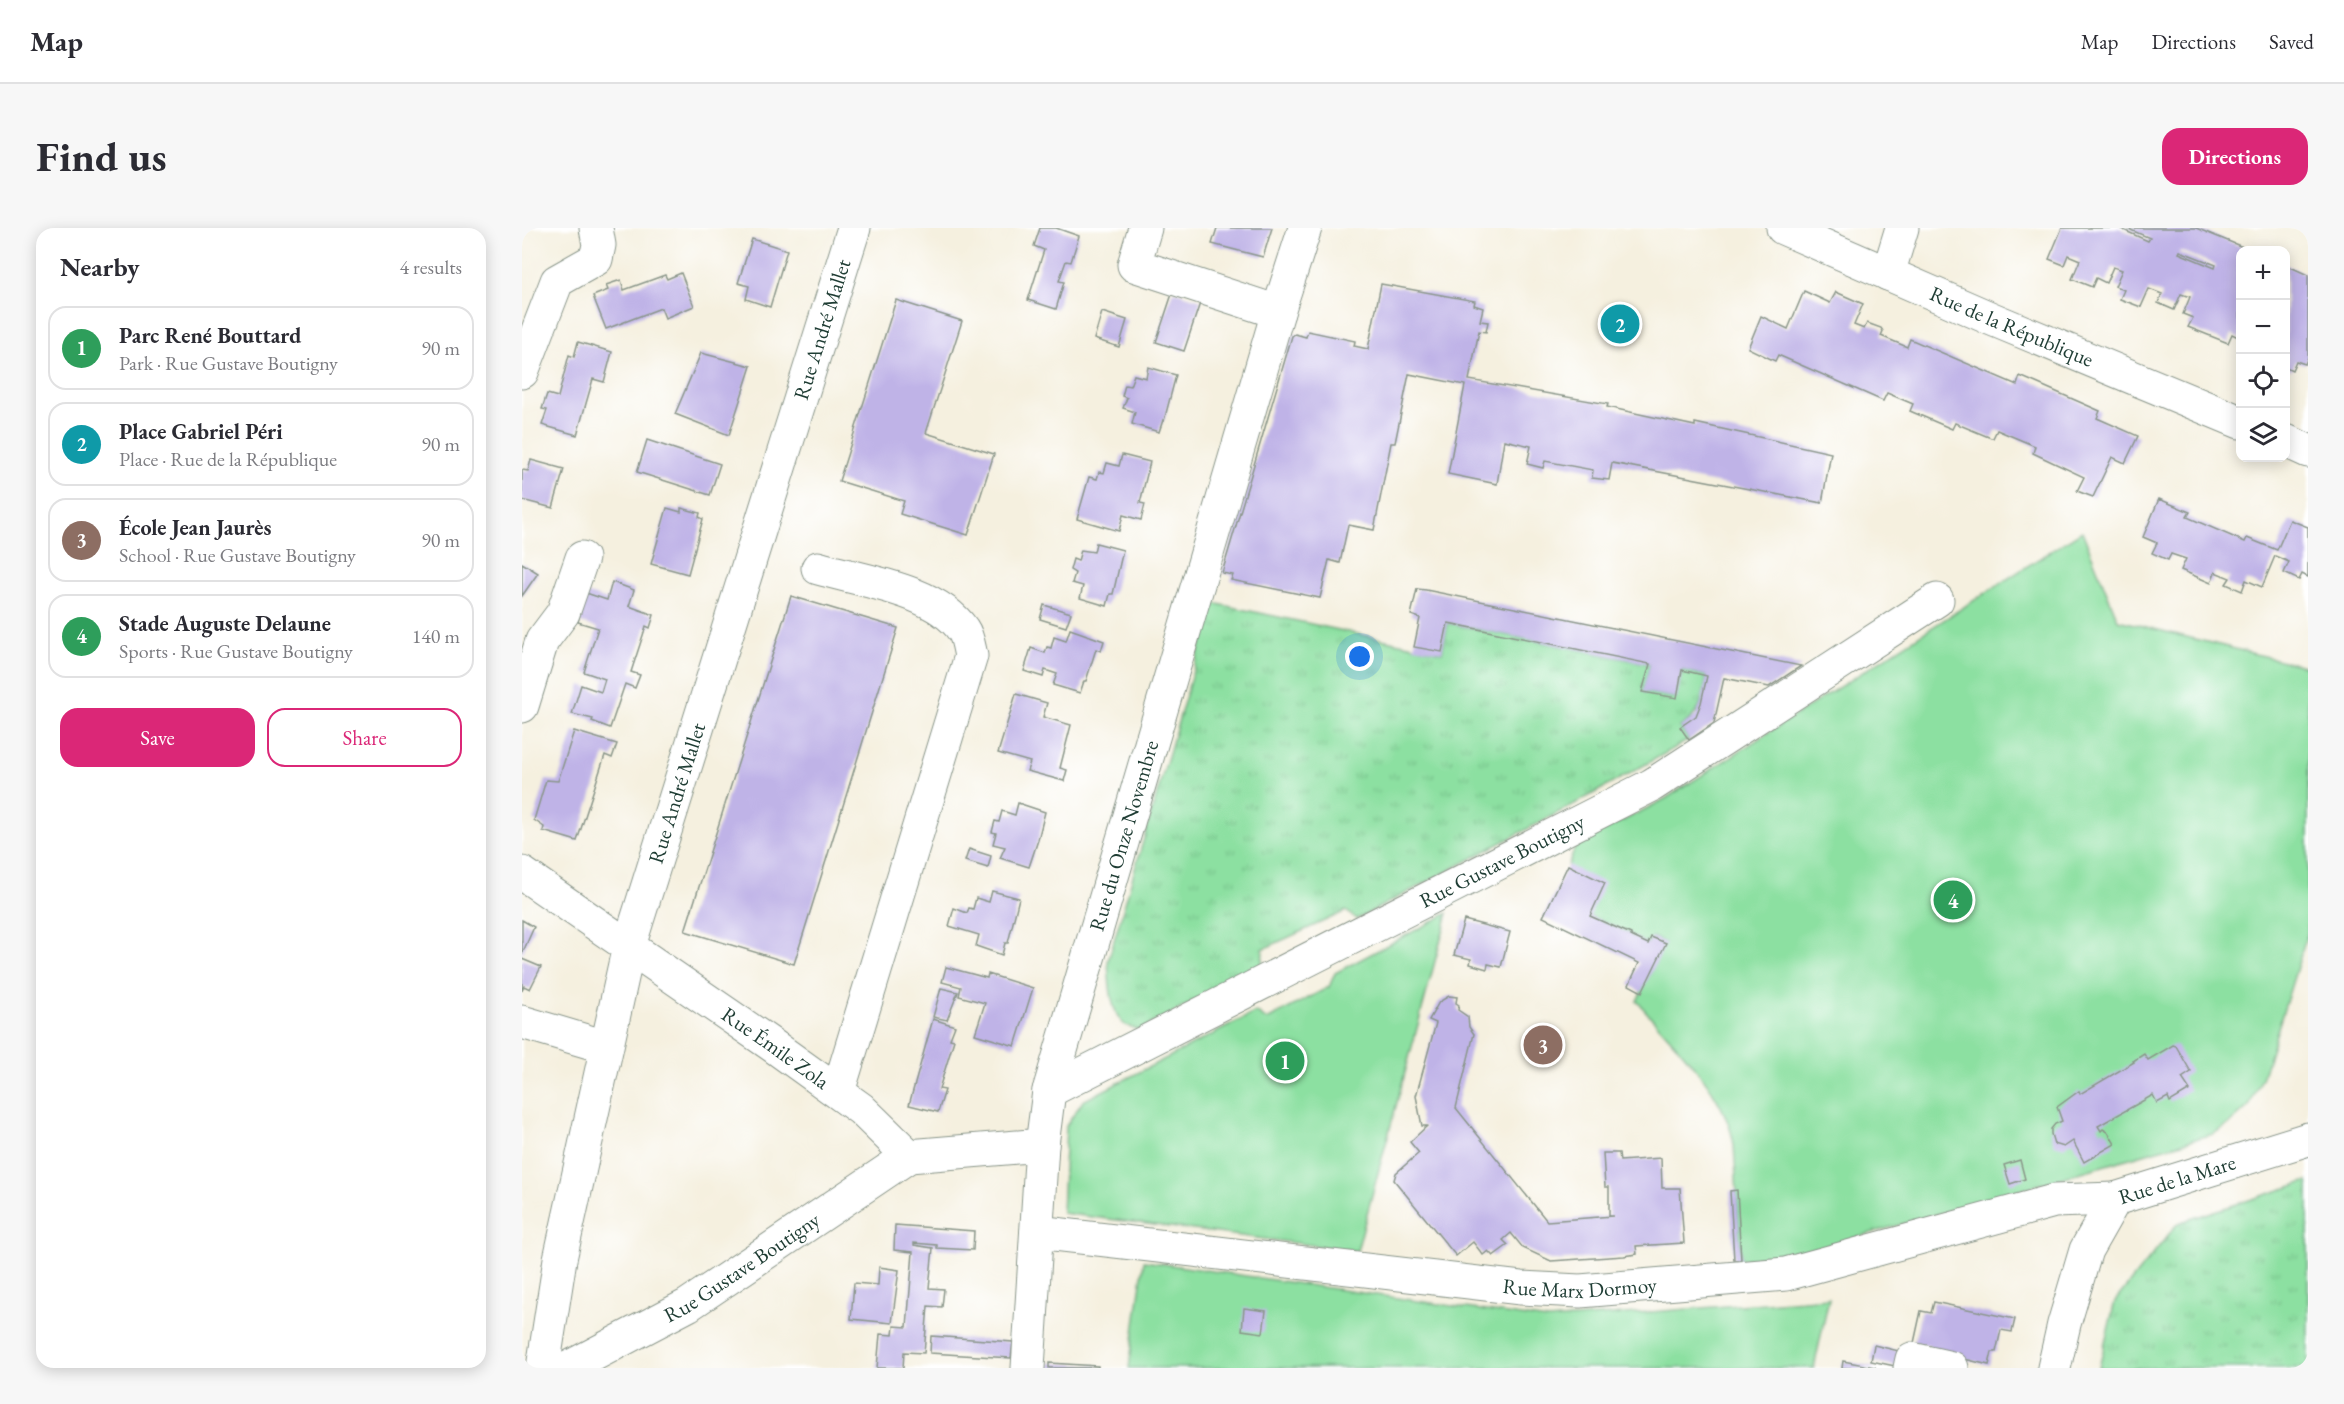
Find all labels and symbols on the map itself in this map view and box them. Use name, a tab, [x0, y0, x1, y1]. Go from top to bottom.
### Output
street label: Rue André Mallet	[787, 255, 857, 403]
street label: Rue de la République	[1926, 280, 2098, 373]
pin: 2	[1600, 302, 1640, 346]
your location	[1345, 642, 1374, 671]
street label: Rue André Mallet	[642, 719, 711, 867]
street label: Rue du Onze Novembre	[1083, 737, 1164, 934]
street label: Rue Gustave Boutigny	[1415, 807, 1590, 914]
pin: 4	[1934, 878, 1972, 922]
street label: Rue Émile Zola	[717, 1000, 835, 1095]
pin: 3	[1524, 1022, 1562, 1068]
pin: 1	[1266, 1038, 1305, 1084]
street label: Rue de la Mare	[2115, 1148, 2239, 1210]
street label: Rue Gustave Boutigny	[659, 1206, 825, 1328]
street label: Rue Marx Dormoy	[1501, 1271, 1658, 1304]

